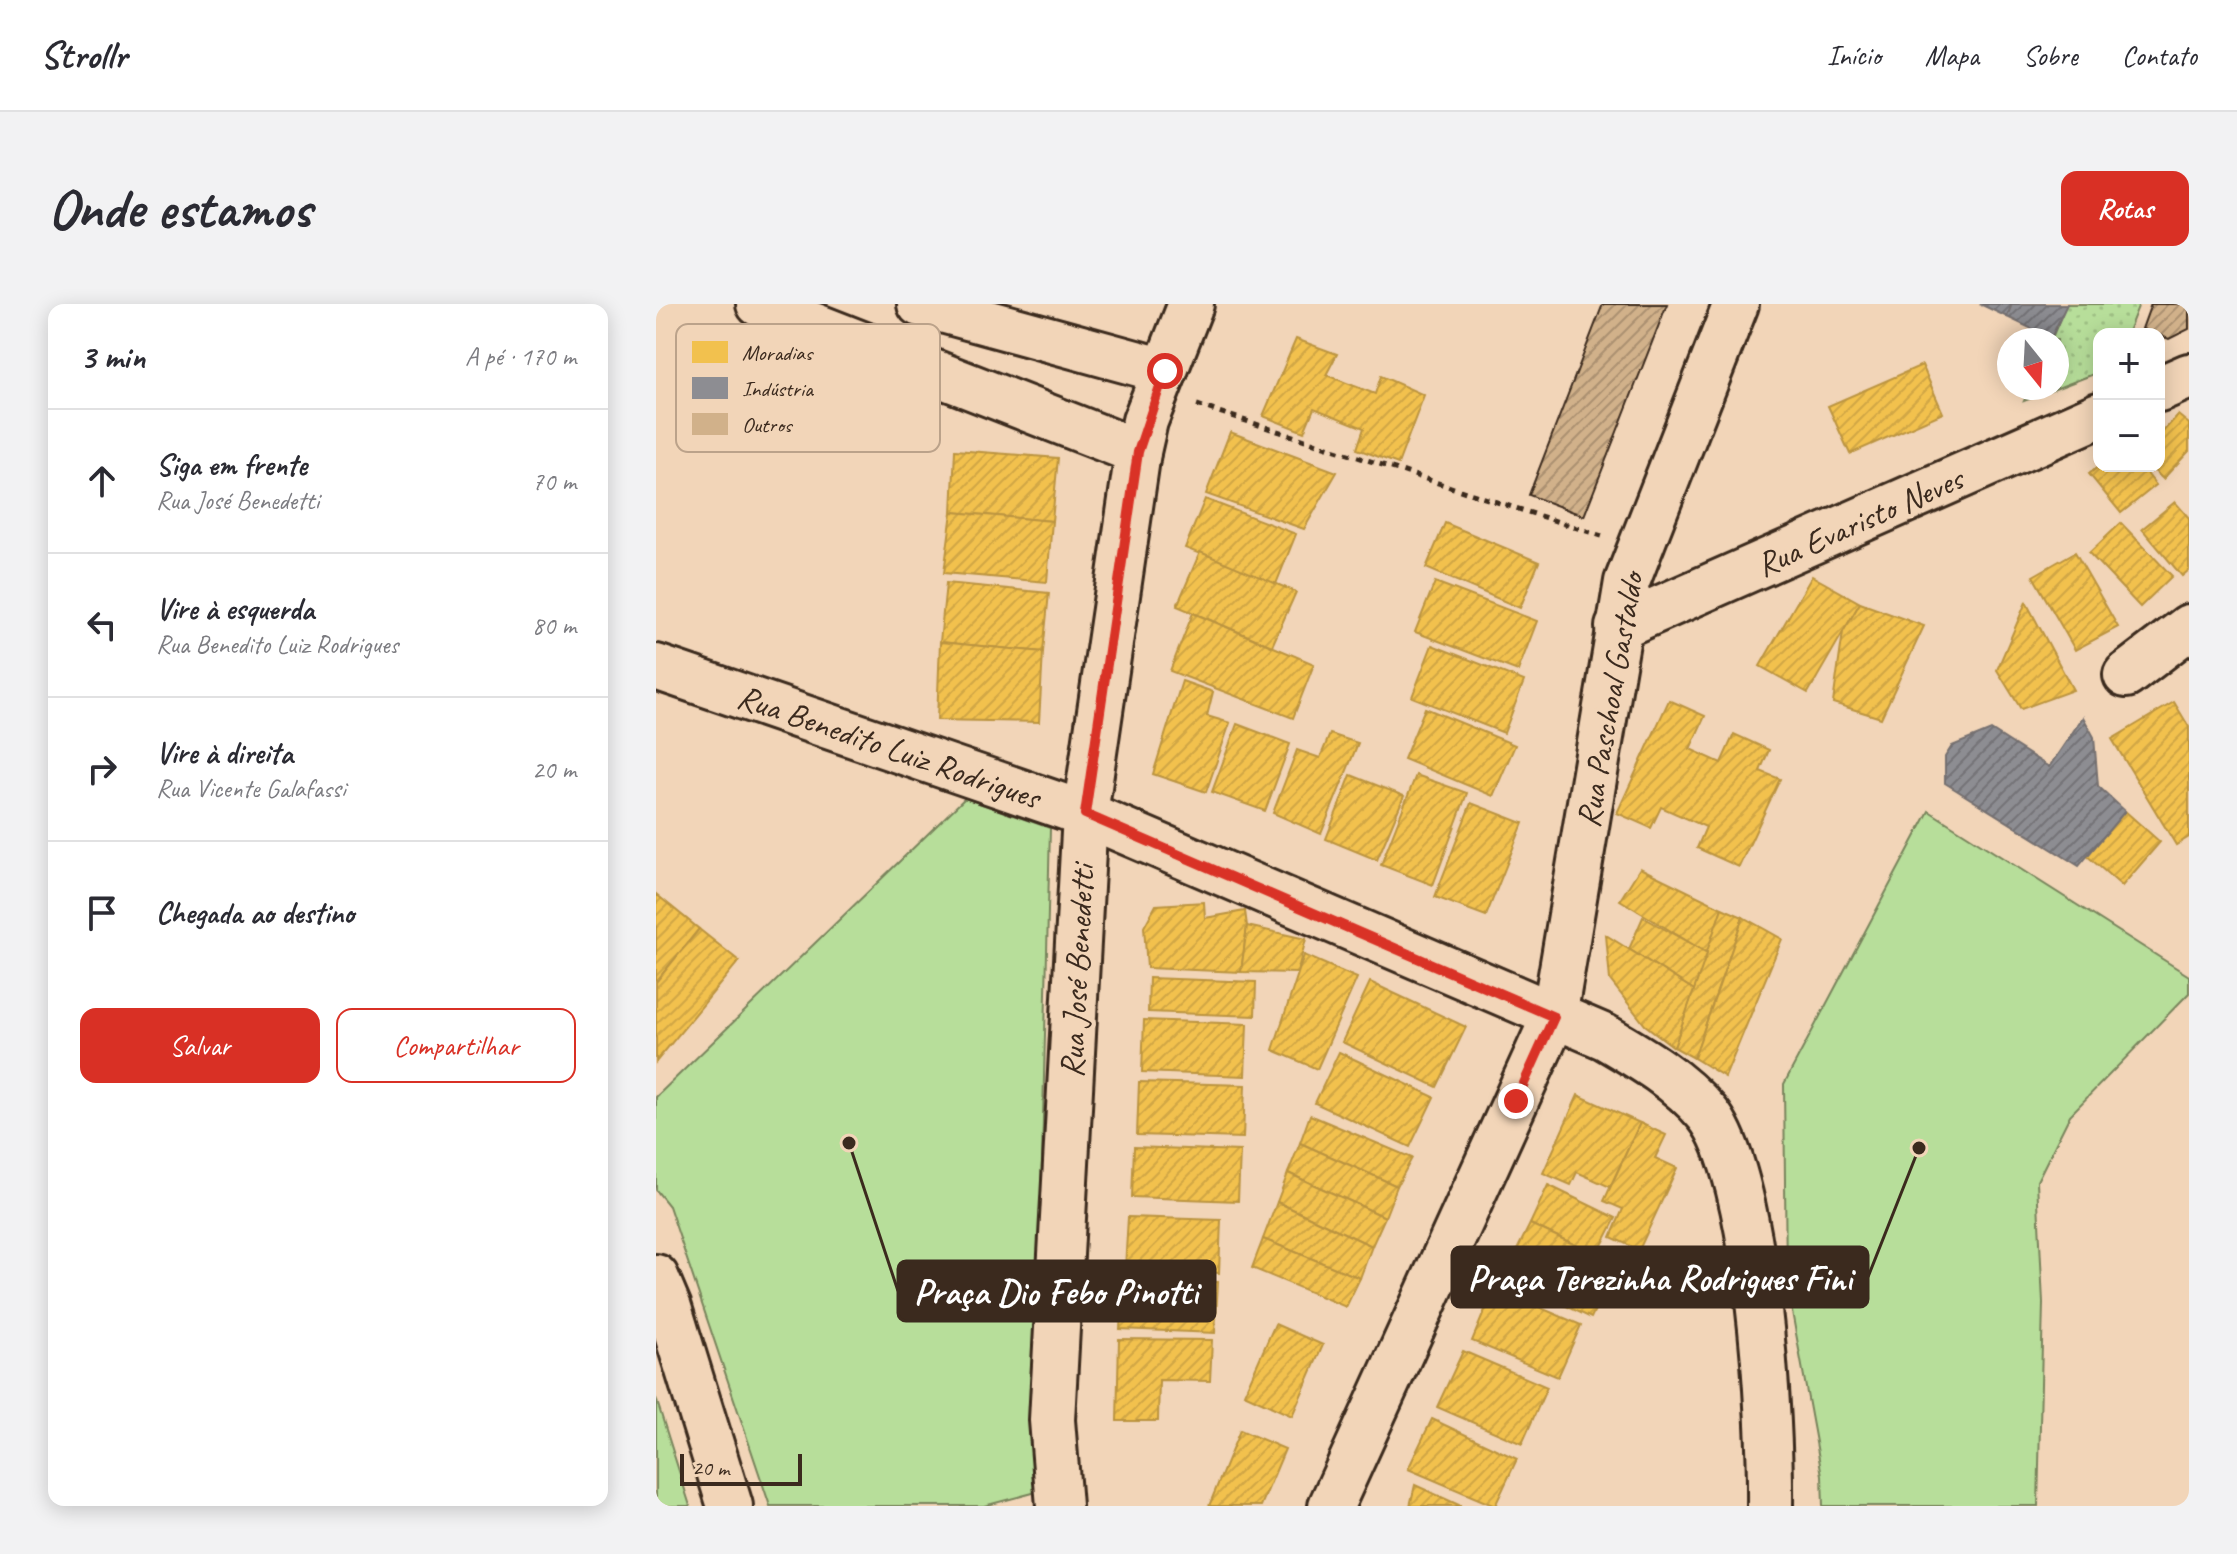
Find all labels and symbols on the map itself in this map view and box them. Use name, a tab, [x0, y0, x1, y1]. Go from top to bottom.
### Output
legend	[676, 324, 940, 452]
north arrow	[1997, 328, 2069, 400]
text: Moradias	[742, 339, 815, 367]
route start	[1147, 353, 1183, 389]
text: Indústria	[742, 375, 814, 403]
text: Outros	[742, 411, 794, 439]
street label: Rua Evaristo Neves	[1749, 455, 1972, 586]
street label: Rua Paschoal Gastaldo	[1566, 565, 1654, 831]
street label: Rua Benedito Luiz Rodrigues	[732, 675, 1048, 819]
street label: Rua José Benedetti	[1049, 860, 1104, 1079]
route end	[1498, 1083, 1534, 1119]
callout: Praça Terezinha Rodrigues Fini	[1452, 1247, 1868, 1307]
text: Praça Terezinha Rodrigues Fini	[1468, 1255, 1856, 1301]
callout: Praça Dio Febo Pinotti	[898, 1261, 1215, 1321]
text: Praça Dio Febo Pinotti	[914, 1269, 1202, 1315]
scale bar	[680, 1450, 802, 1486]

